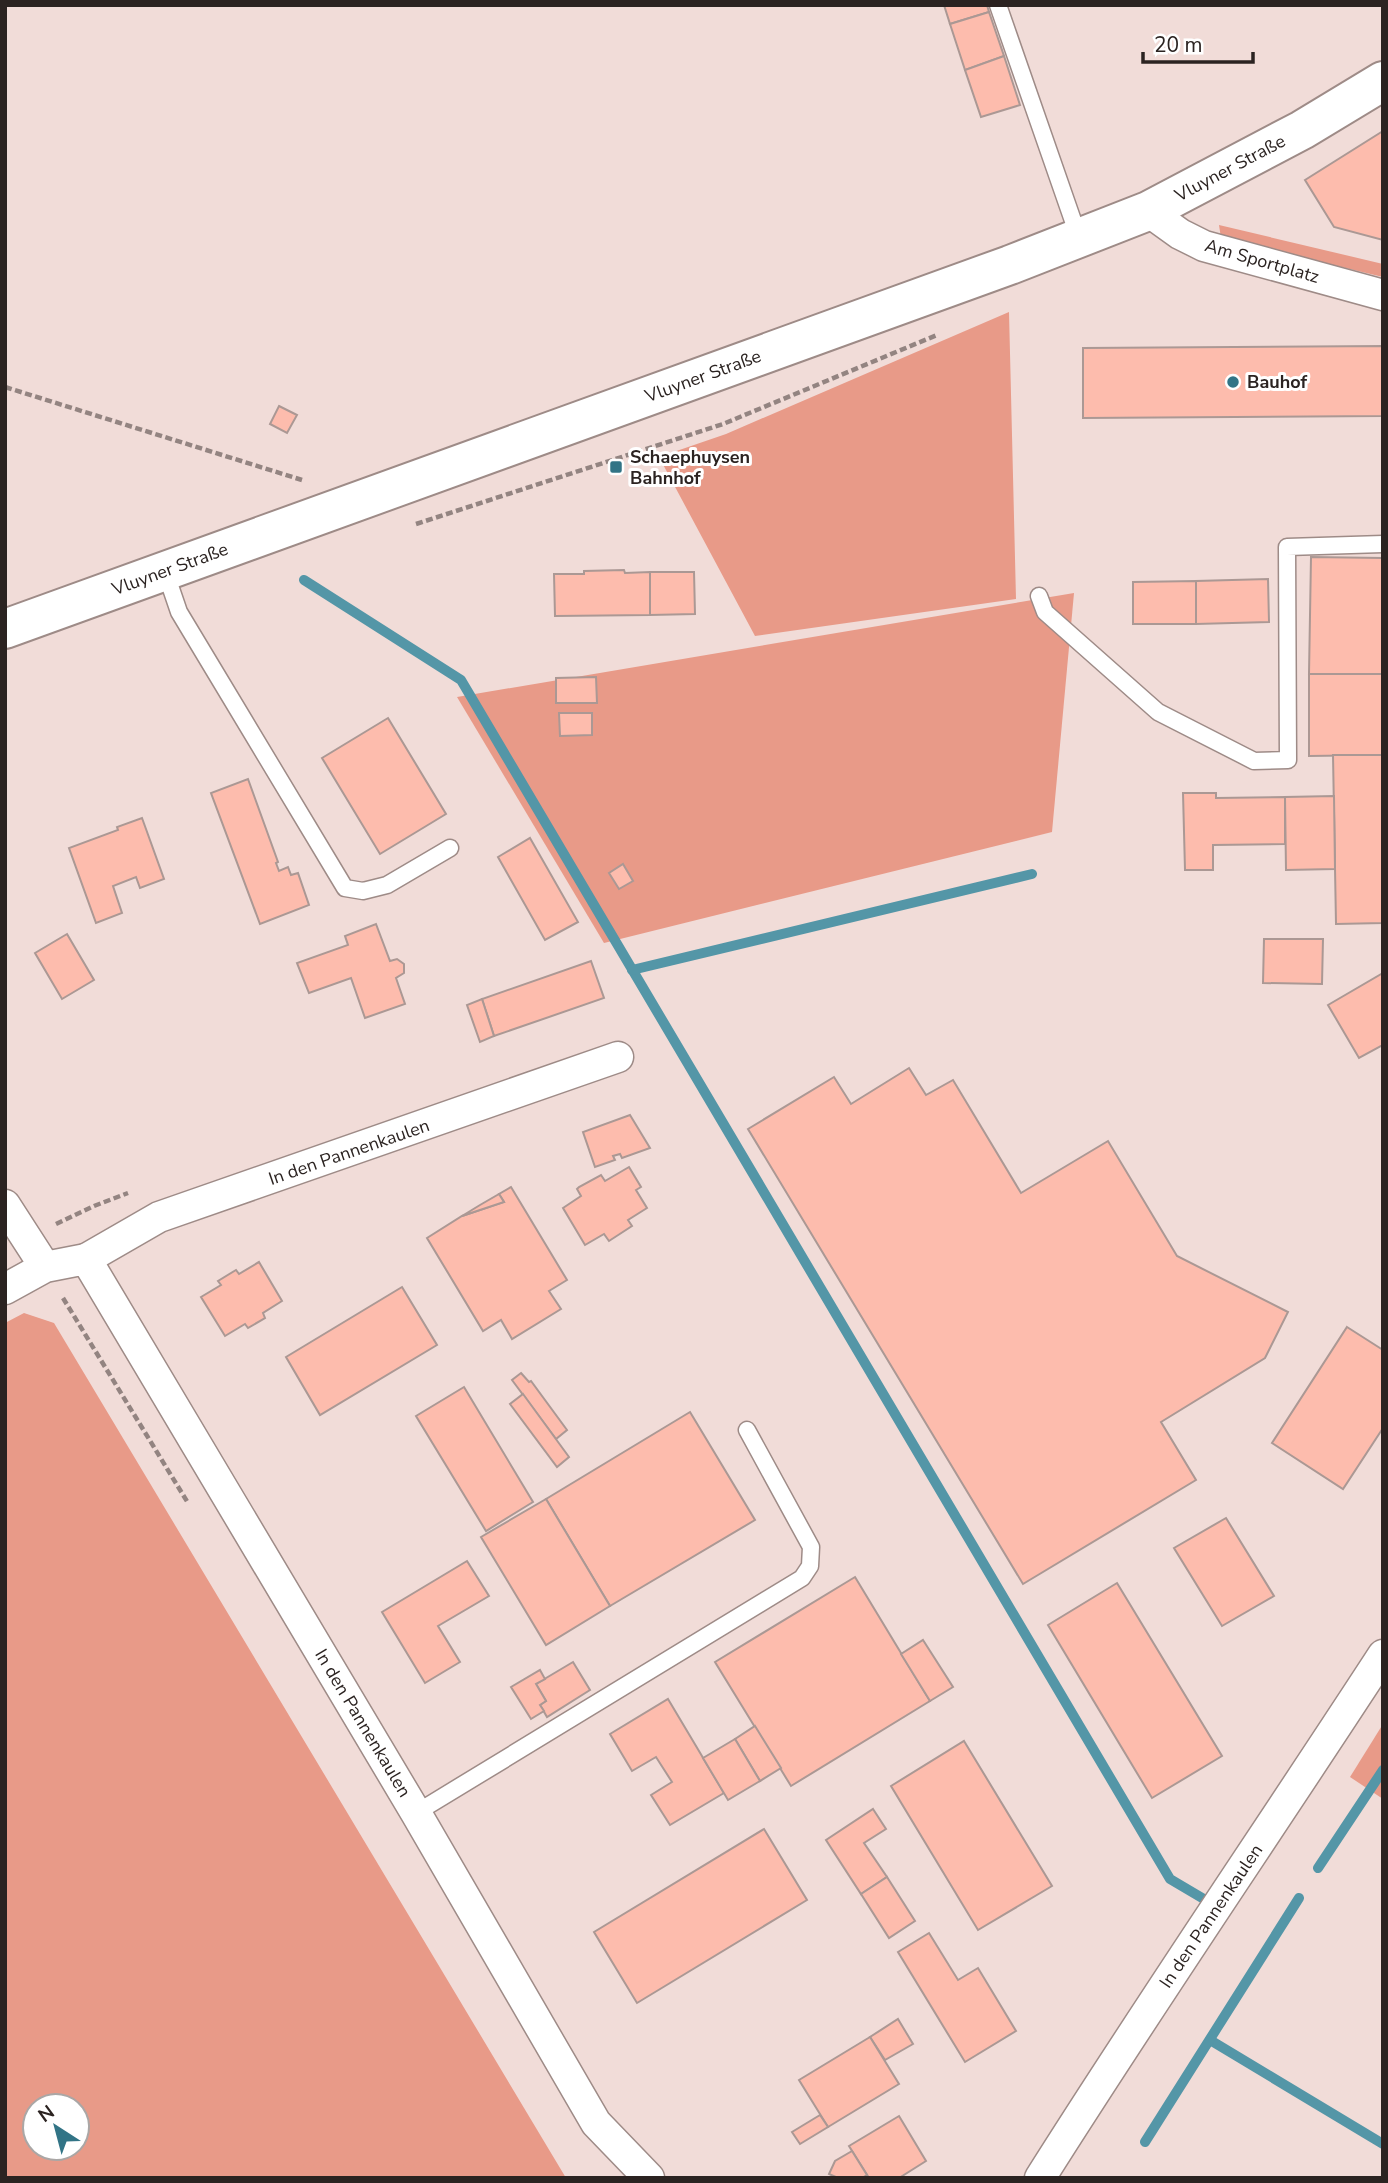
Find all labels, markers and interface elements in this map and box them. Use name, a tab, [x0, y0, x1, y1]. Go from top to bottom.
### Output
scale bar	[1143, 21, 1253, 65]
text: 20 m	[1154, 31, 1203, 59]
street label: Vluyner Straße	[1170, 129, 1289, 208]
street label: Am Sportplatz	[1202, 233, 1322, 289]
street label: Vluyner Straße	[641, 344, 764, 408]
place label: Bauhof	[1247, 370, 1307, 394]
marker: Bauhof	[1225, 374, 1241, 390]
place label: Schaephuysen Bahnhof	[630, 445, 750, 490]
marker: Schaephuysen Bahnhof	[608, 459, 624, 475]
street label: Vluyner Straße	[108, 537, 231, 601]
street label: In den Pannenkaulen	[265, 1113, 433, 1191]
street label: In den Pannenkaulen	[309, 1645, 417, 1801]
street label: In den Pannenkaulen	[1154, 1839, 1268, 1993]
north arrow	[21, 2092, 91, 2162]
text: N	[33, 2099, 60, 2129]

